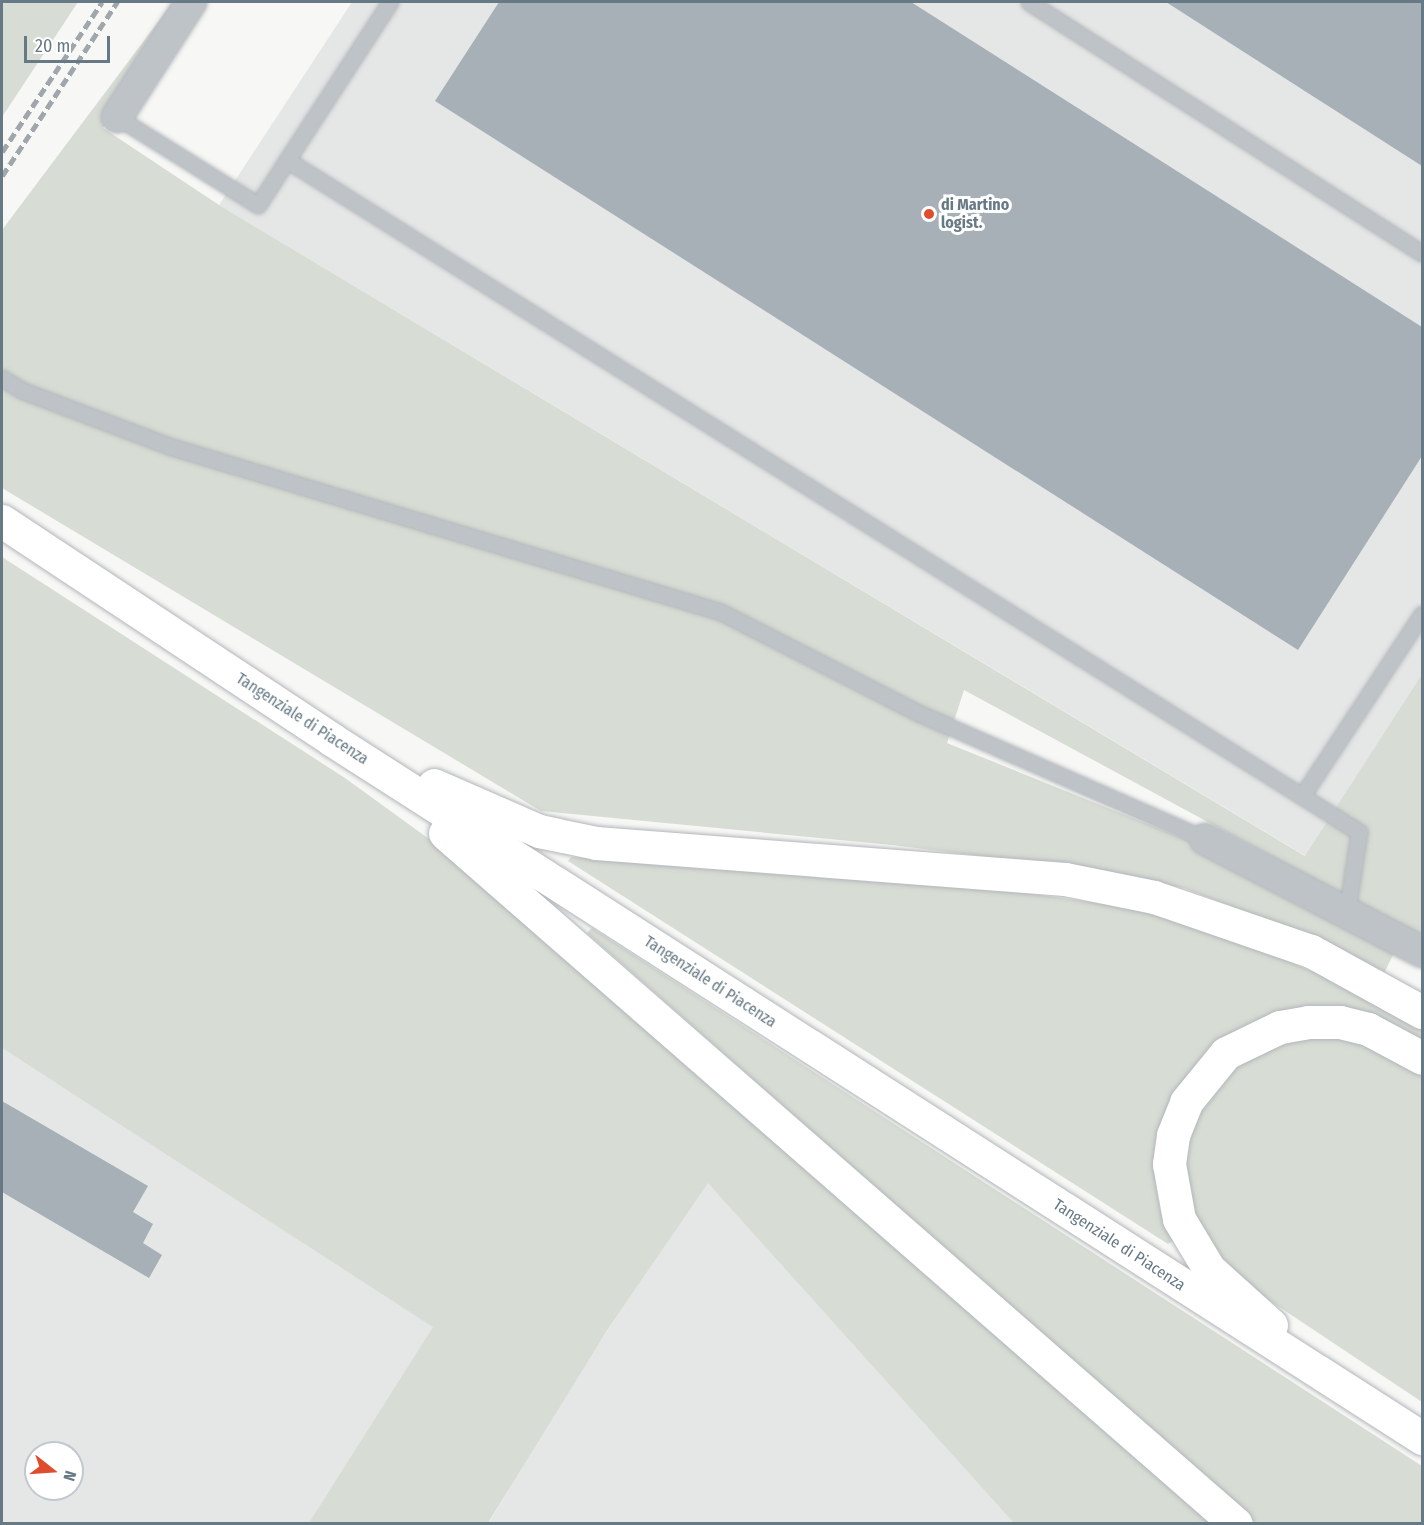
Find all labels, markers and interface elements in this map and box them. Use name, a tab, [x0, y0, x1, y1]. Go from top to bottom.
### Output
scale bar	[27, 24, 112, 62]
text: 20 m	[35, 35, 70, 57]
place label: di Martino logist.	[941, 195, 1009, 233]
marker: di Martino logist.	[922, 207, 936, 221]
street label: Tangenziale di Piacenza	[232, 669, 372, 769]
street label: Tangenziale di Piacenza	[640, 932, 780, 1032]
street label: Tangenziale di Piacenza	[1049, 1195, 1189, 1295]
north arrow	[24, 1441, 84, 1501]
text: N	[59, 1468, 80, 1483]

